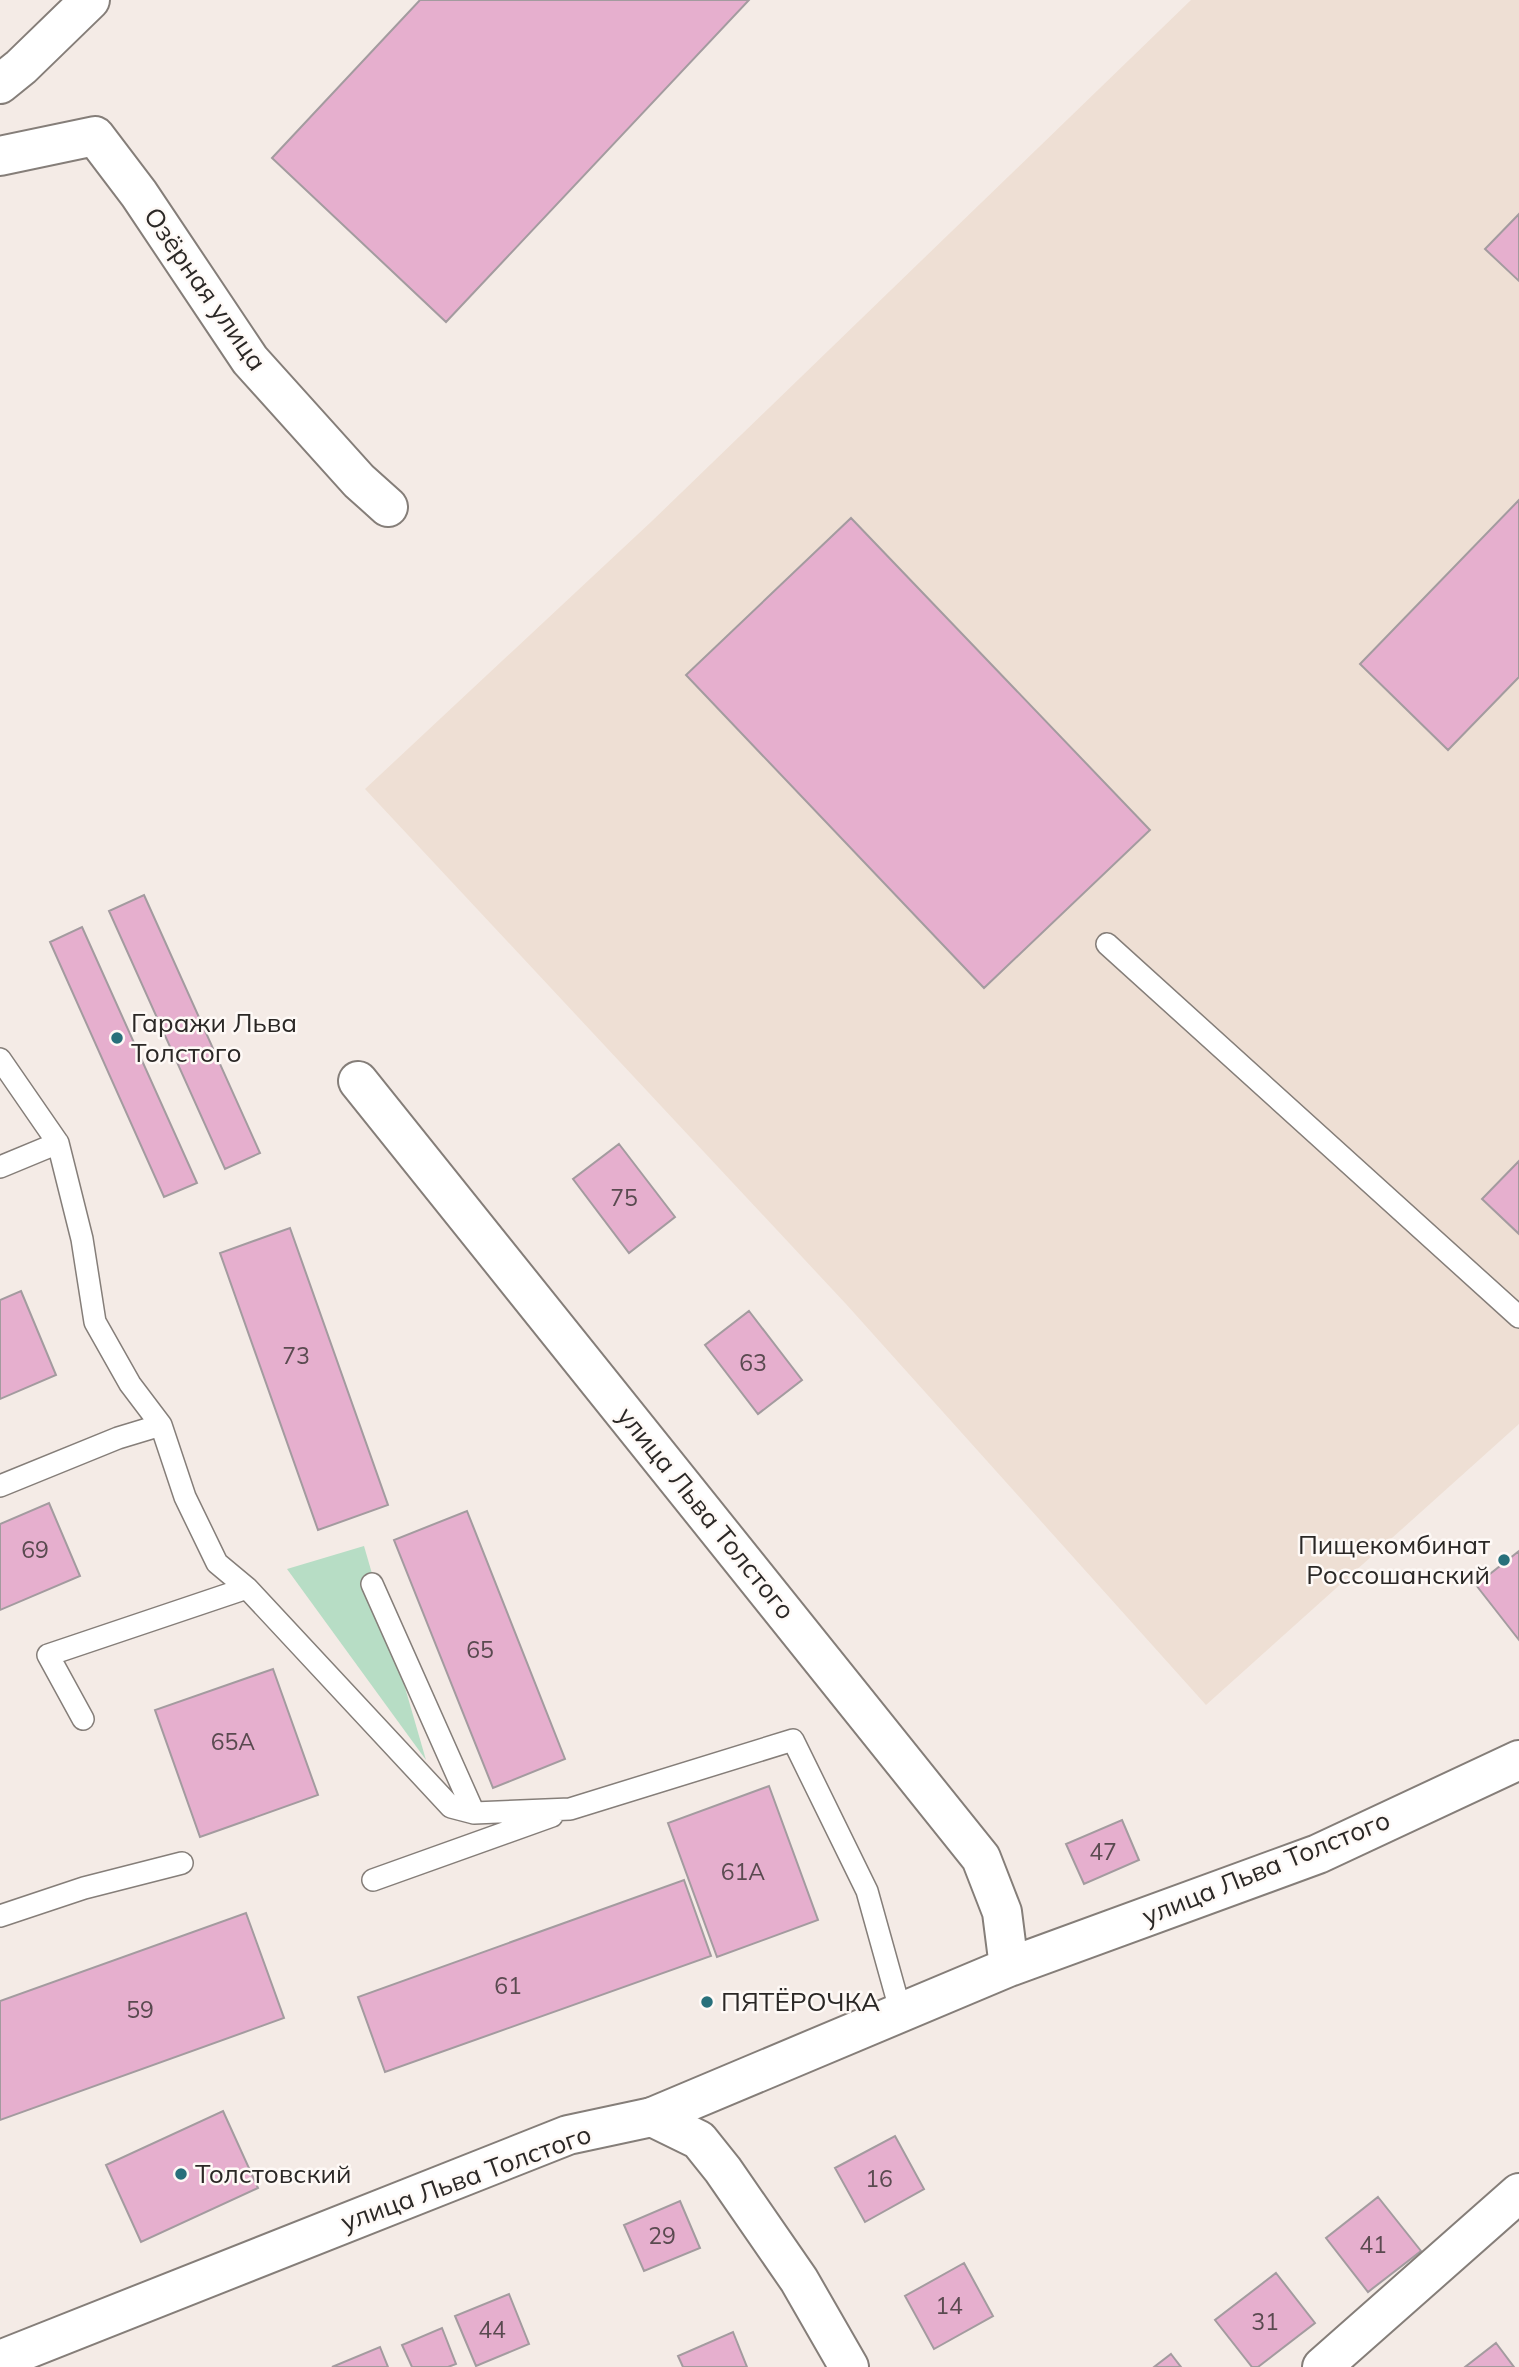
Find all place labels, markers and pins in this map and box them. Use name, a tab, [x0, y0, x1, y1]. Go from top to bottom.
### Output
place label: Гаражи Льва Толстого	[131, 1006, 297, 1069]
marker: Гаражи Льва Толстого	[109, 1030, 125, 1046]
place label: Пищекомбинат Россошанский	[1298, 1528, 1490, 1591]
marker: Пищекомбинат Россошанский	[1496, 1552, 1512, 1568]
place label: ПЯТЁРОЧКА	[721, 1985, 880, 2018]
marker: ПЯТЁРОЧКА	[699, 1994, 715, 2010]
place label: Толстовский	[195, 2157, 351, 2190]
marker: Толстовский	[173, 2166, 189, 2182]

